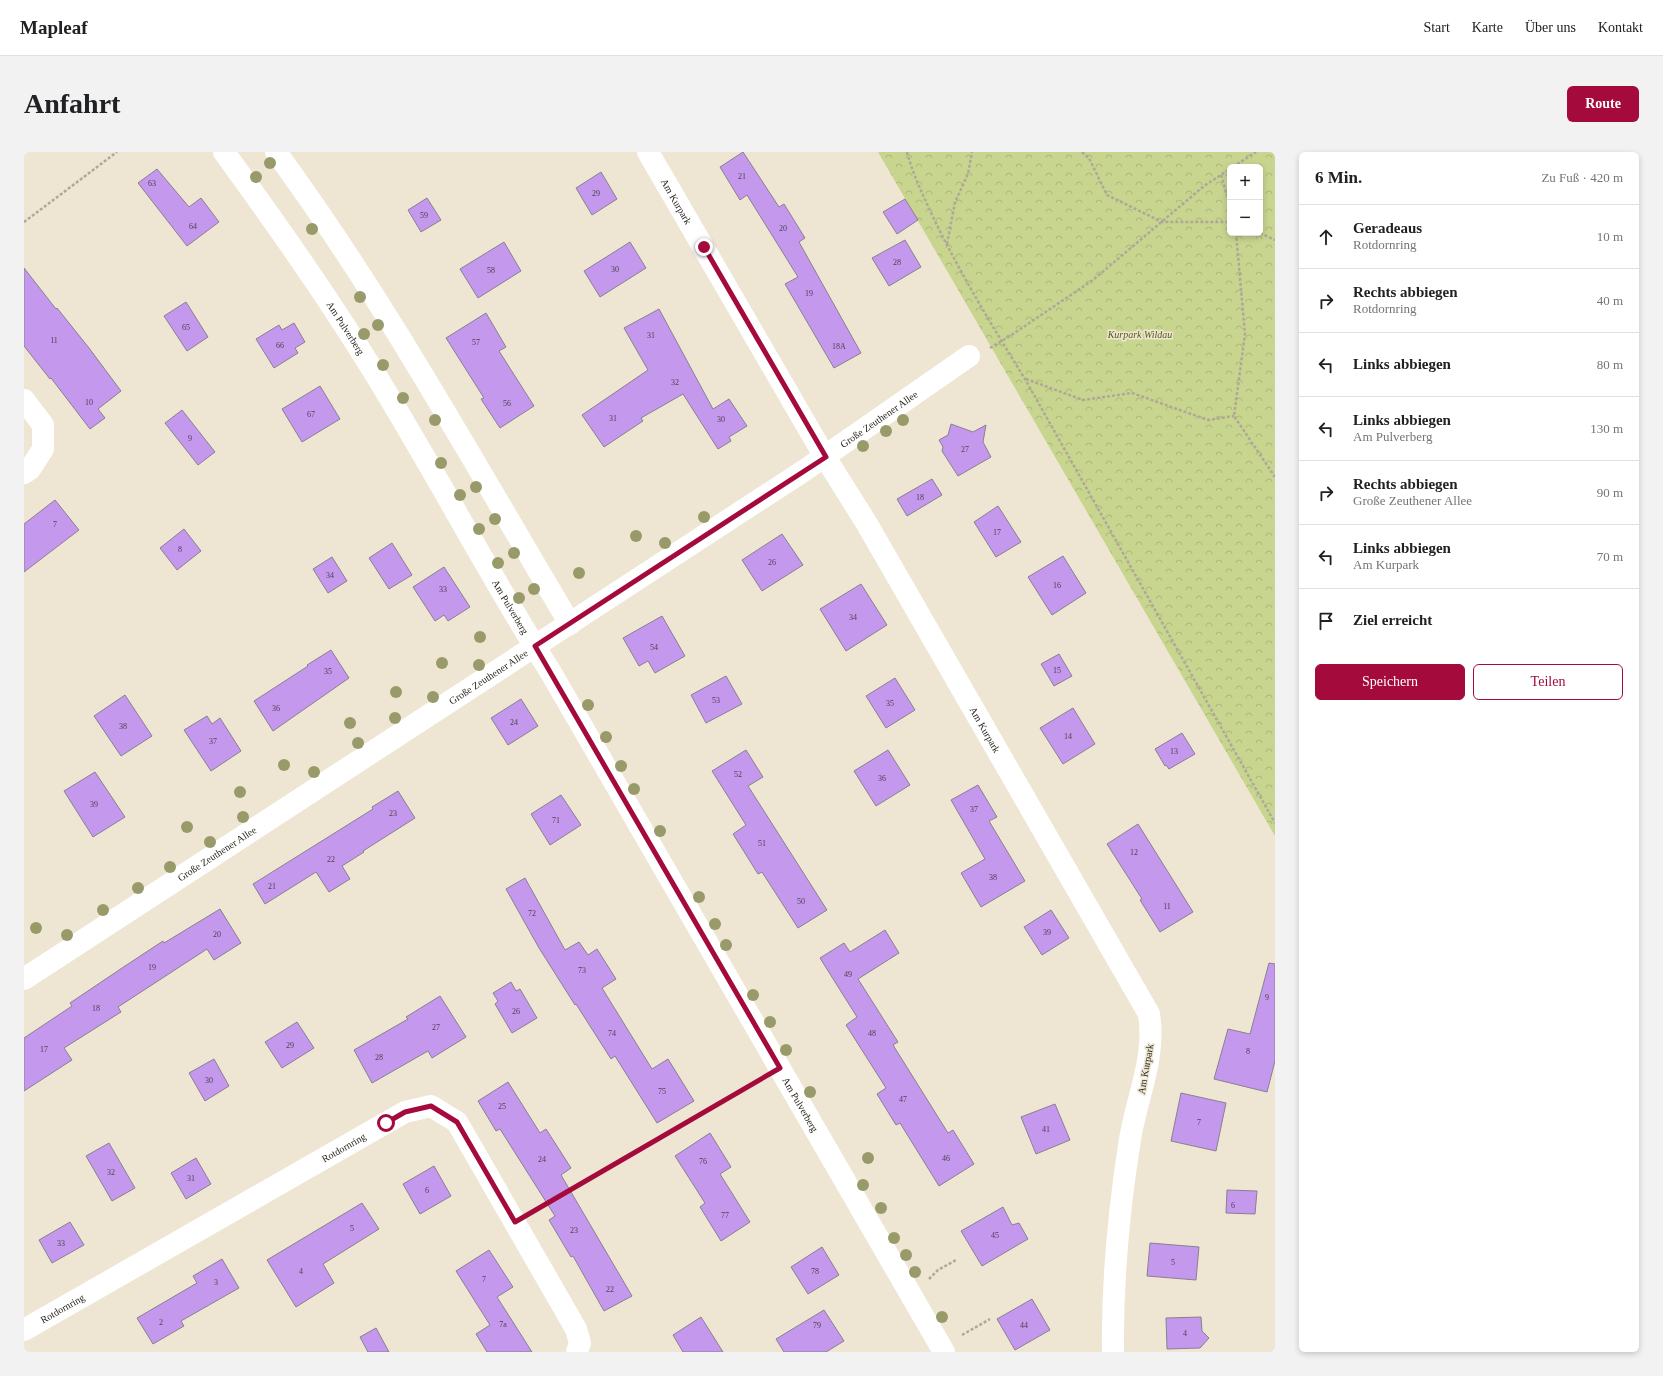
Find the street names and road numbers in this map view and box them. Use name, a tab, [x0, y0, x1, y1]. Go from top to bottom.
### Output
street label: Am Kurpark	[659, 177, 694, 226]
street label: Am Pulverberg	[324, 299, 367, 357]
street label: Große Zeuthener Allee	[838, 388, 920, 450]
street label: Am Pulverberg	[490, 578, 531, 636]
street label: Große Zeuthener Allee	[447, 647, 530, 707]
street label: Am Kurpark	[967, 705, 1002, 755]
street label: Große Zeuthener Allee	[176, 824, 259, 884]
street label: Am Kurpark	[1136, 1043, 1155, 1095]
street label: Am Pulverberg	[780, 1075, 820, 1134]
street label: Rotdornring	[320, 1131, 368, 1165]
street label: Rotdornring	[38, 1292, 86, 1326]

